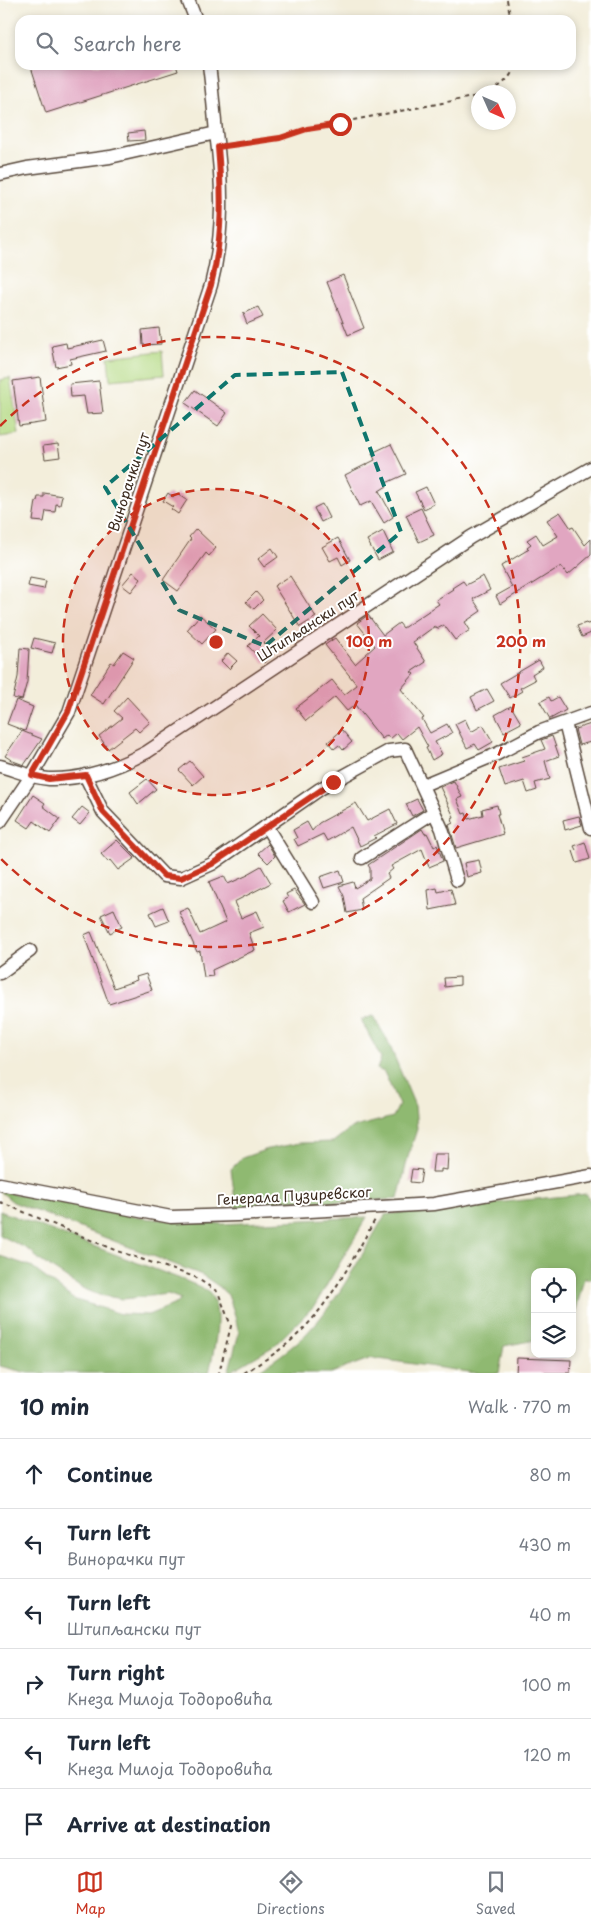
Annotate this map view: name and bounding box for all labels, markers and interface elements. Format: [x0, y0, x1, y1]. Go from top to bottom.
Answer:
search box [15, 15, 576, 70]
icon: search [33, 29, 61, 57]
text: Search here [73, 29, 182, 57]
north arrow [471, 85, 516, 130]
route start [329, 113, 352, 136]
street label: Винорачки пут [103, 429, 155, 534]
street label: Штипљански пут [253, 585, 363, 666]
text: 100 m [346, 629, 392, 652]
text: 200 m [496, 629, 546, 652]
centre of rings [207, 633, 225, 651]
route end [322, 771, 345, 794]
street label: Генерала Пузиревског [216, 1181, 372, 1210]
map controls [531, 1268, 576, 1358]
button: locate [531, 1268, 576, 1313]
button: layers [531, 1313, 576, 1358]
text: 10 min [20, 1390, 90, 1422]
text: Walk · 770 m [468, 1394, 571, 1418]
icon: ahead [20, 1460, 48, 1488]
text: Continue [67, 1460, 153, 1488]
text: 80 m [529, 1462, 571, 1486]
text: Turn left [67, 1518, 151, 1546]
icon: left [20, 1530, 48, 1558]
text: 430 m [519, 1532, 571, 1556]
text: Винорачки пут [67, 1546, 185, 1570]
text: Turn left [67, 1588, 151, 1616]
icon: left [20, 1600, 48, 1628]
text: 40 m [529, 1602, 571, 1626]
text: Штипљански пут [67, 1616, 201, 1640]
text: Turn right [67, 1658, 165, 1686]
icon: right [20, 1670, 48, 1698]
text: 100 m [522, 1672, 571, 1696]
text: Кнеза Милоја Тодоровића [67, 1686, 272, 1710]
text: Turn left [67, 1728, 151, 1756]
icon: left [20, 1740, 48, 1768]
text: 120 m [524, 1742, 571, 1766]
text: Кнеза Милоја Тодоровића [67, 1756, 272, 1780]
icon: arrive [20, 1810, 48, 1838]
text: Arrive at destination [67, 1810, 271, 1838]
tab: Map [76, 1868, 105, 1919]
tab: Directions [257, 1868, 325, 1919]
tab: Saved [476, 1868, 515, 1919]

